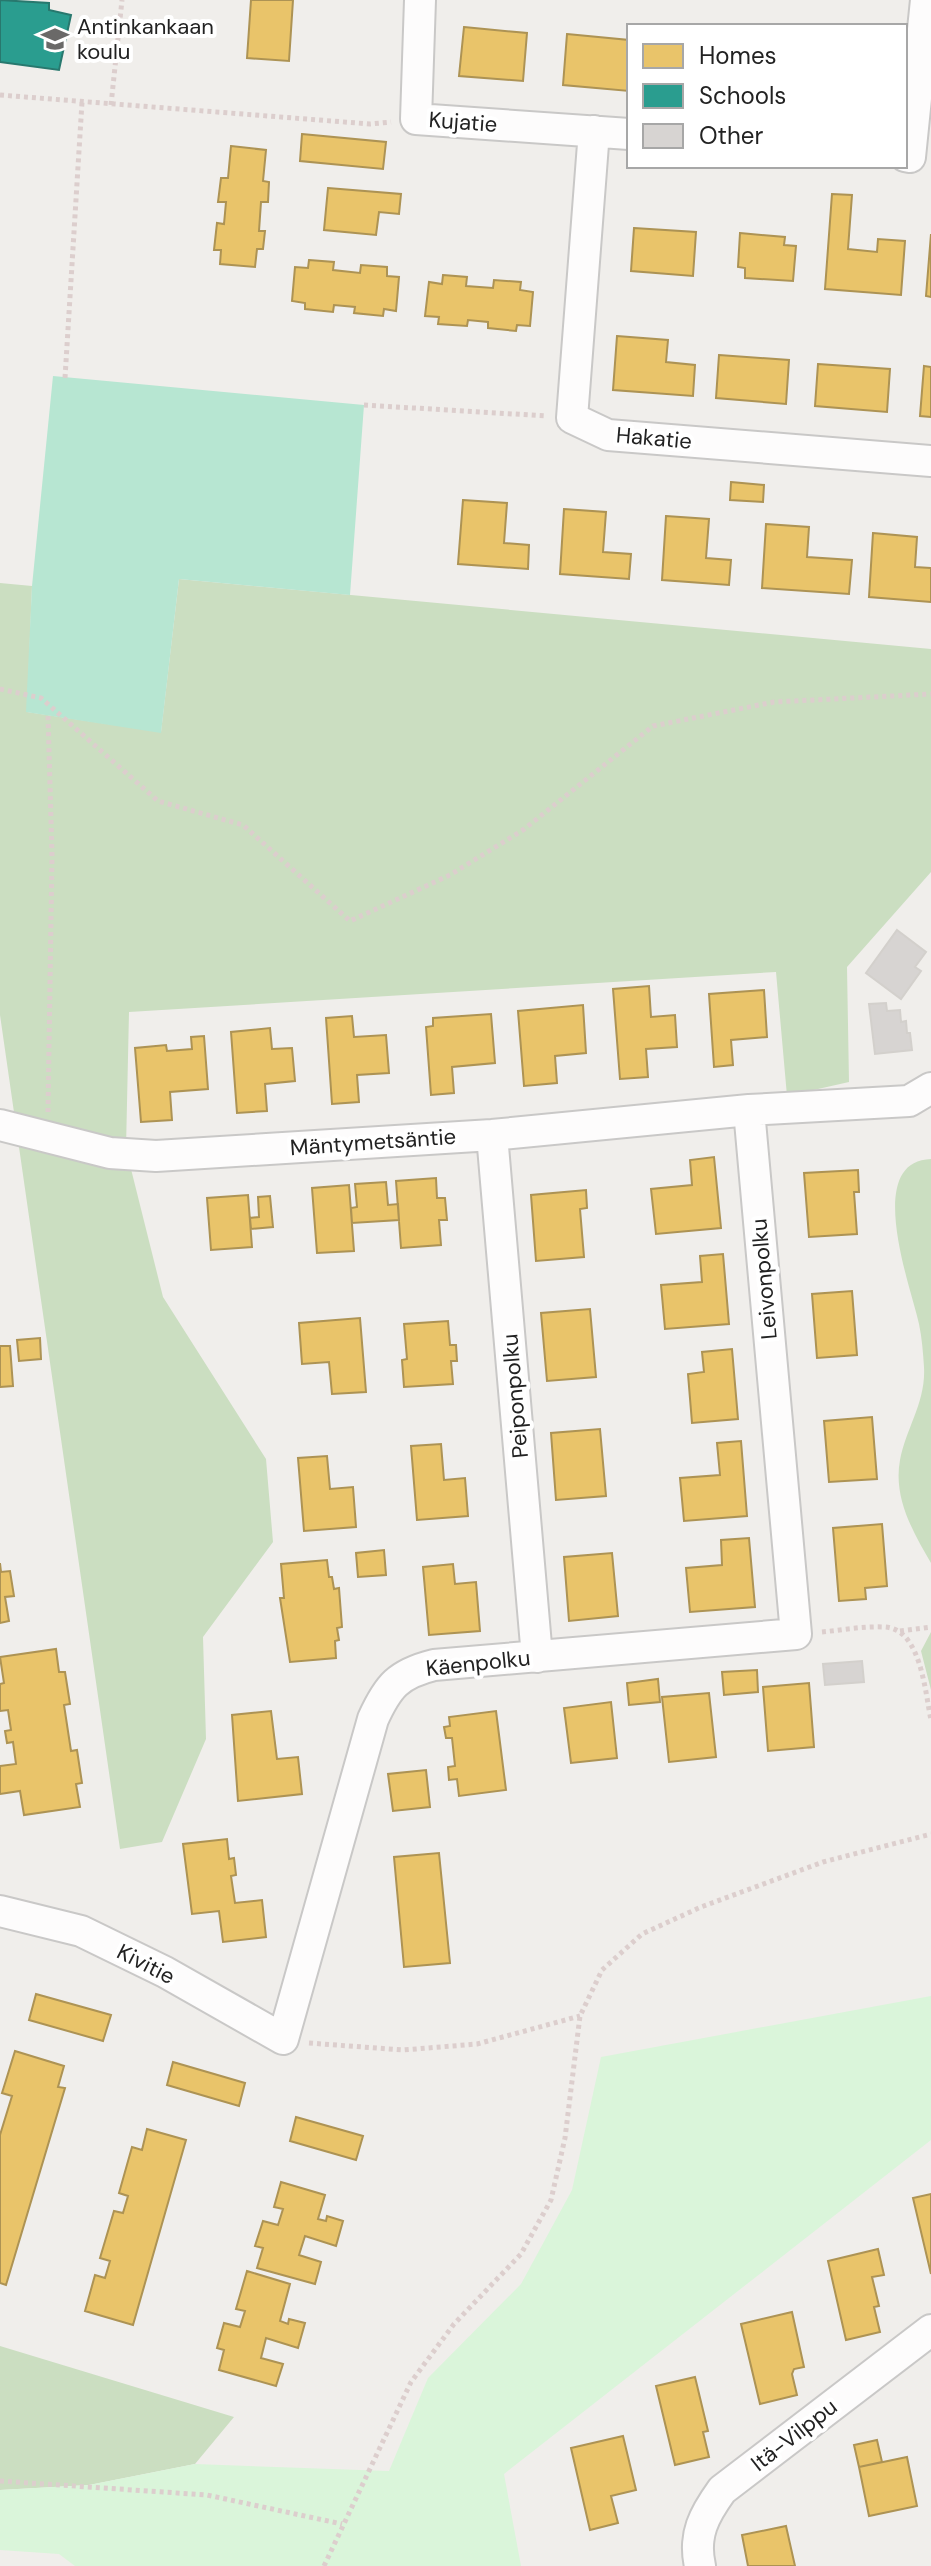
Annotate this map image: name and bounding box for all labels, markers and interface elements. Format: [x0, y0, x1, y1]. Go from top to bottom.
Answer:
place label: Antinkankaan koulu [77, 12, 214, 66]
school or university icon: Antinkankaan koulu [40, 24, 70, 54]
legend [627, 24, 907, 168]
text: Homes [699, 40, 777, 71]
text: Schools [699, 80, 786, 111]
street label: Kujatie [428, 105, 498, 139]
text: Other [699, 120, 763, 151]
street label: Hakatie [615, 420, 693, 456]
street label: Mäntymetsäntie [289, 1122, 457, 1162]
street label: Leivonpolku [744, 1217, 784, 1341]
street label: Peiponpolku [495, 1333, 535, 1459]
street label: Käenpolku [424, 1643, 532, 1683]
street label: Kivitie [112, 1937, 180, 1991]
street label: Itä-Vilppu [745, 2392, 843, 2478]

